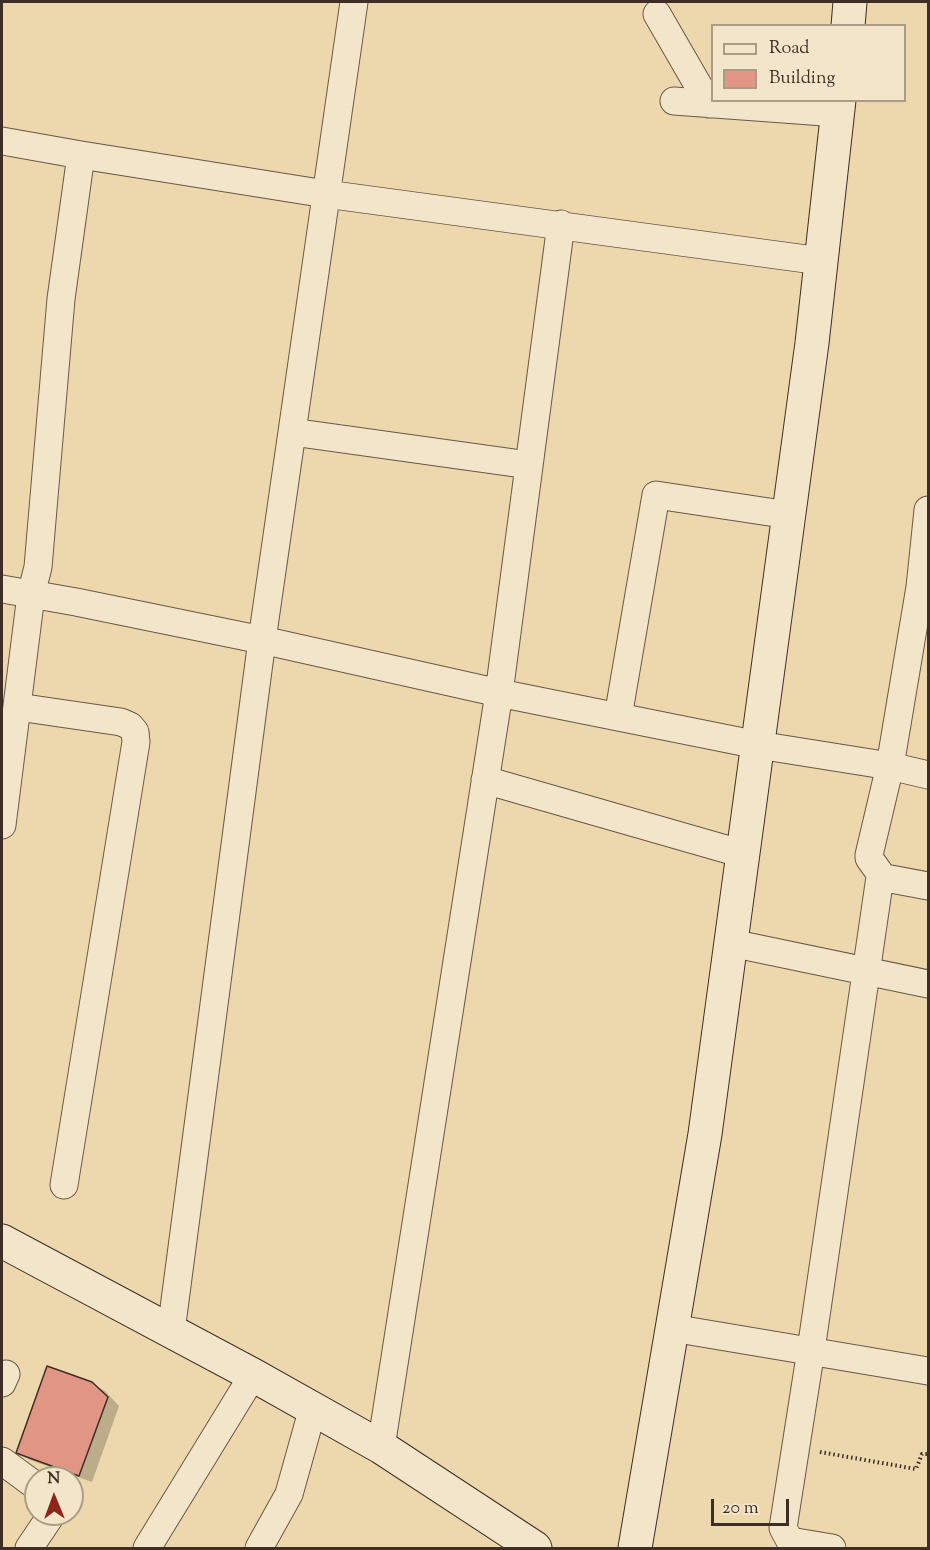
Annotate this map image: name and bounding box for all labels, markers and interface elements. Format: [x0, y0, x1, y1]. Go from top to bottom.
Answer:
legend [711, 24, 906, 102]
text: Road [769, 36, 809, 62]
text: Building [769, 66, 835, 92]
north arrow [24, 1466, 84, 1526]
text: N [47, 1468, 60, 1491]
scale bar [714, 1487, 792, 1525]
text: 20 m [722, 1496, 759, 1522]

